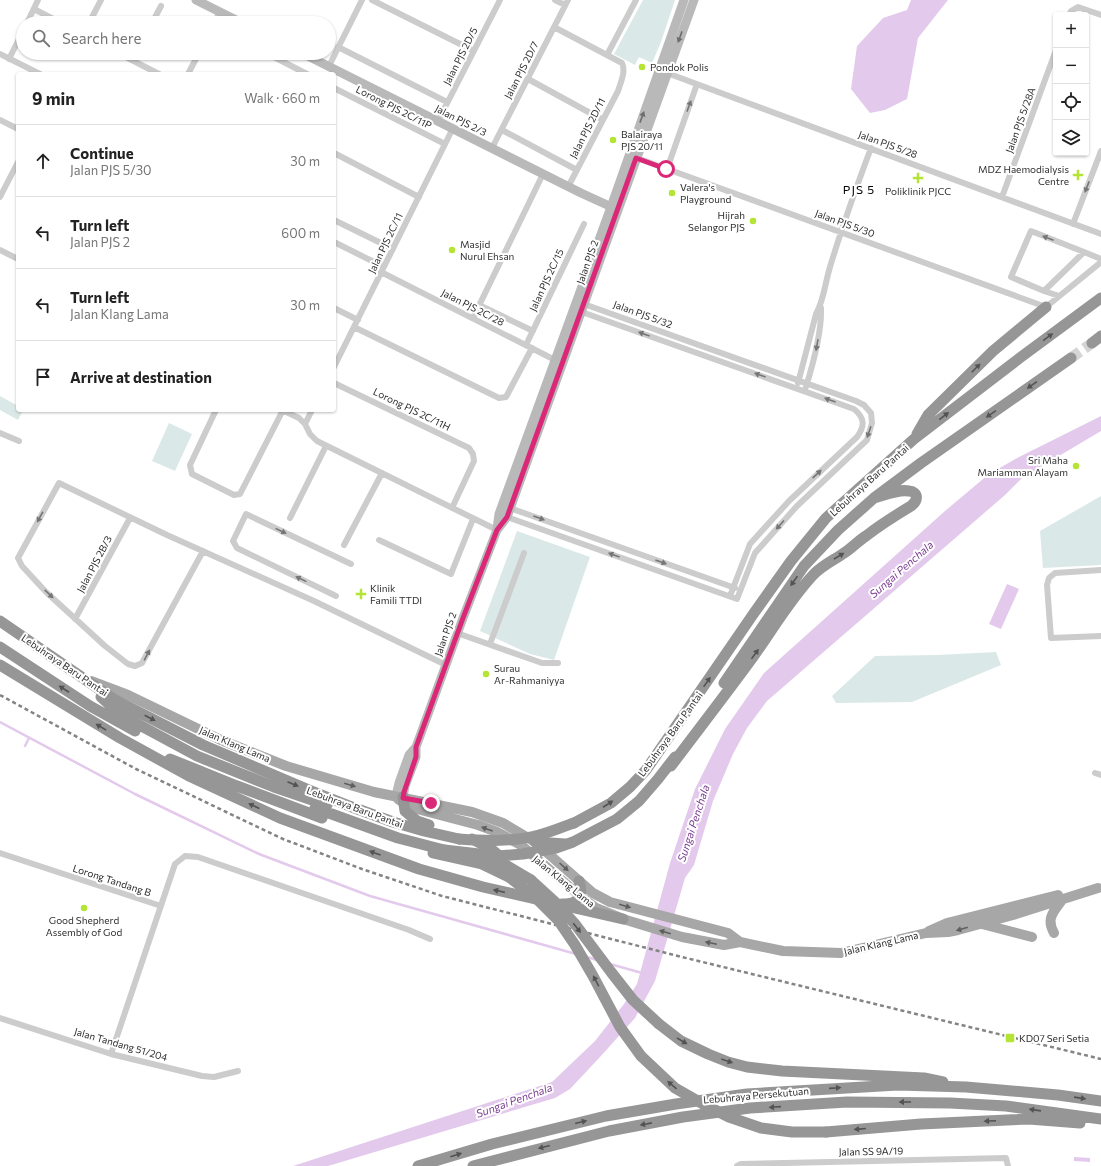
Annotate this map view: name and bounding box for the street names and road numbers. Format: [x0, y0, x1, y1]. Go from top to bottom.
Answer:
street label: Jalan PJS 2D/5 [440, 25, 480, 87]
street label: Jalan PJS 2D/7 [501, 39, 541, 101]
street label: Lorong PJS 2C/11P [354, 83, 434, 131]
street label: Jalan PJS 5/28A [1003, 86, 1037, 154]
street label: Jalan PJS 2D/11 [567, 96, 607, 160]
street label: Jalan PJS 2/3 [433, 102, 489, 138]
street label: Jalan PJS 5/28 [857, 128, 919, 160]
street label: Jalan PJS 5/30 [813, 207, 877, 239]
street label: Jalan PJS 2C/11 [365, 211, 405, 275]
street label: Jalan PJS 2 [573, 238, 601, 286]
street label: Jalan PJS 2C/15 [526, 247, 566, 313]
street label: Jalan PJS 2C/28 [440, 286, 506, 328]
street label: Jalan PJS 5/32 [612, 298, 674, 330]
street label: Lorong PJS 2C/11H [371, 385, 453, 433]
street label: Lebuhraya Baru Pantai [827, 441, 911, 519]
street label: Jalan PJS 2B/3 [74, 533, 114, 594]
street label: Jalan PJS 2 [431, 610, 459, 658]
street label: Lebuhraya Baru Pantai [19, 632, 111, 698]
street label: Lebuhraya Baru Pantai [635, 689, 705, 779]
street label: Jalan Klang Lama [198, 724, 272, 764]
street label: Lebuhraya Baru Pantai [305, 784, 405, 830]
street label: Jalan Klang Lama [531, 852, 597, 910]
street label: Lorong Tandang B [71, 862, 153, 898]
street label: Jalan Klang Lama [843, 929, 919, 957]
street label: Jalan Tandang 51/204 [73, 1025, 169, 1063]
street label: Lebuhraya Persekutuan [703, 1084, 809, 1106]
street label: Jalan SS 9A/19 [839, 1144, 903, 1158]

